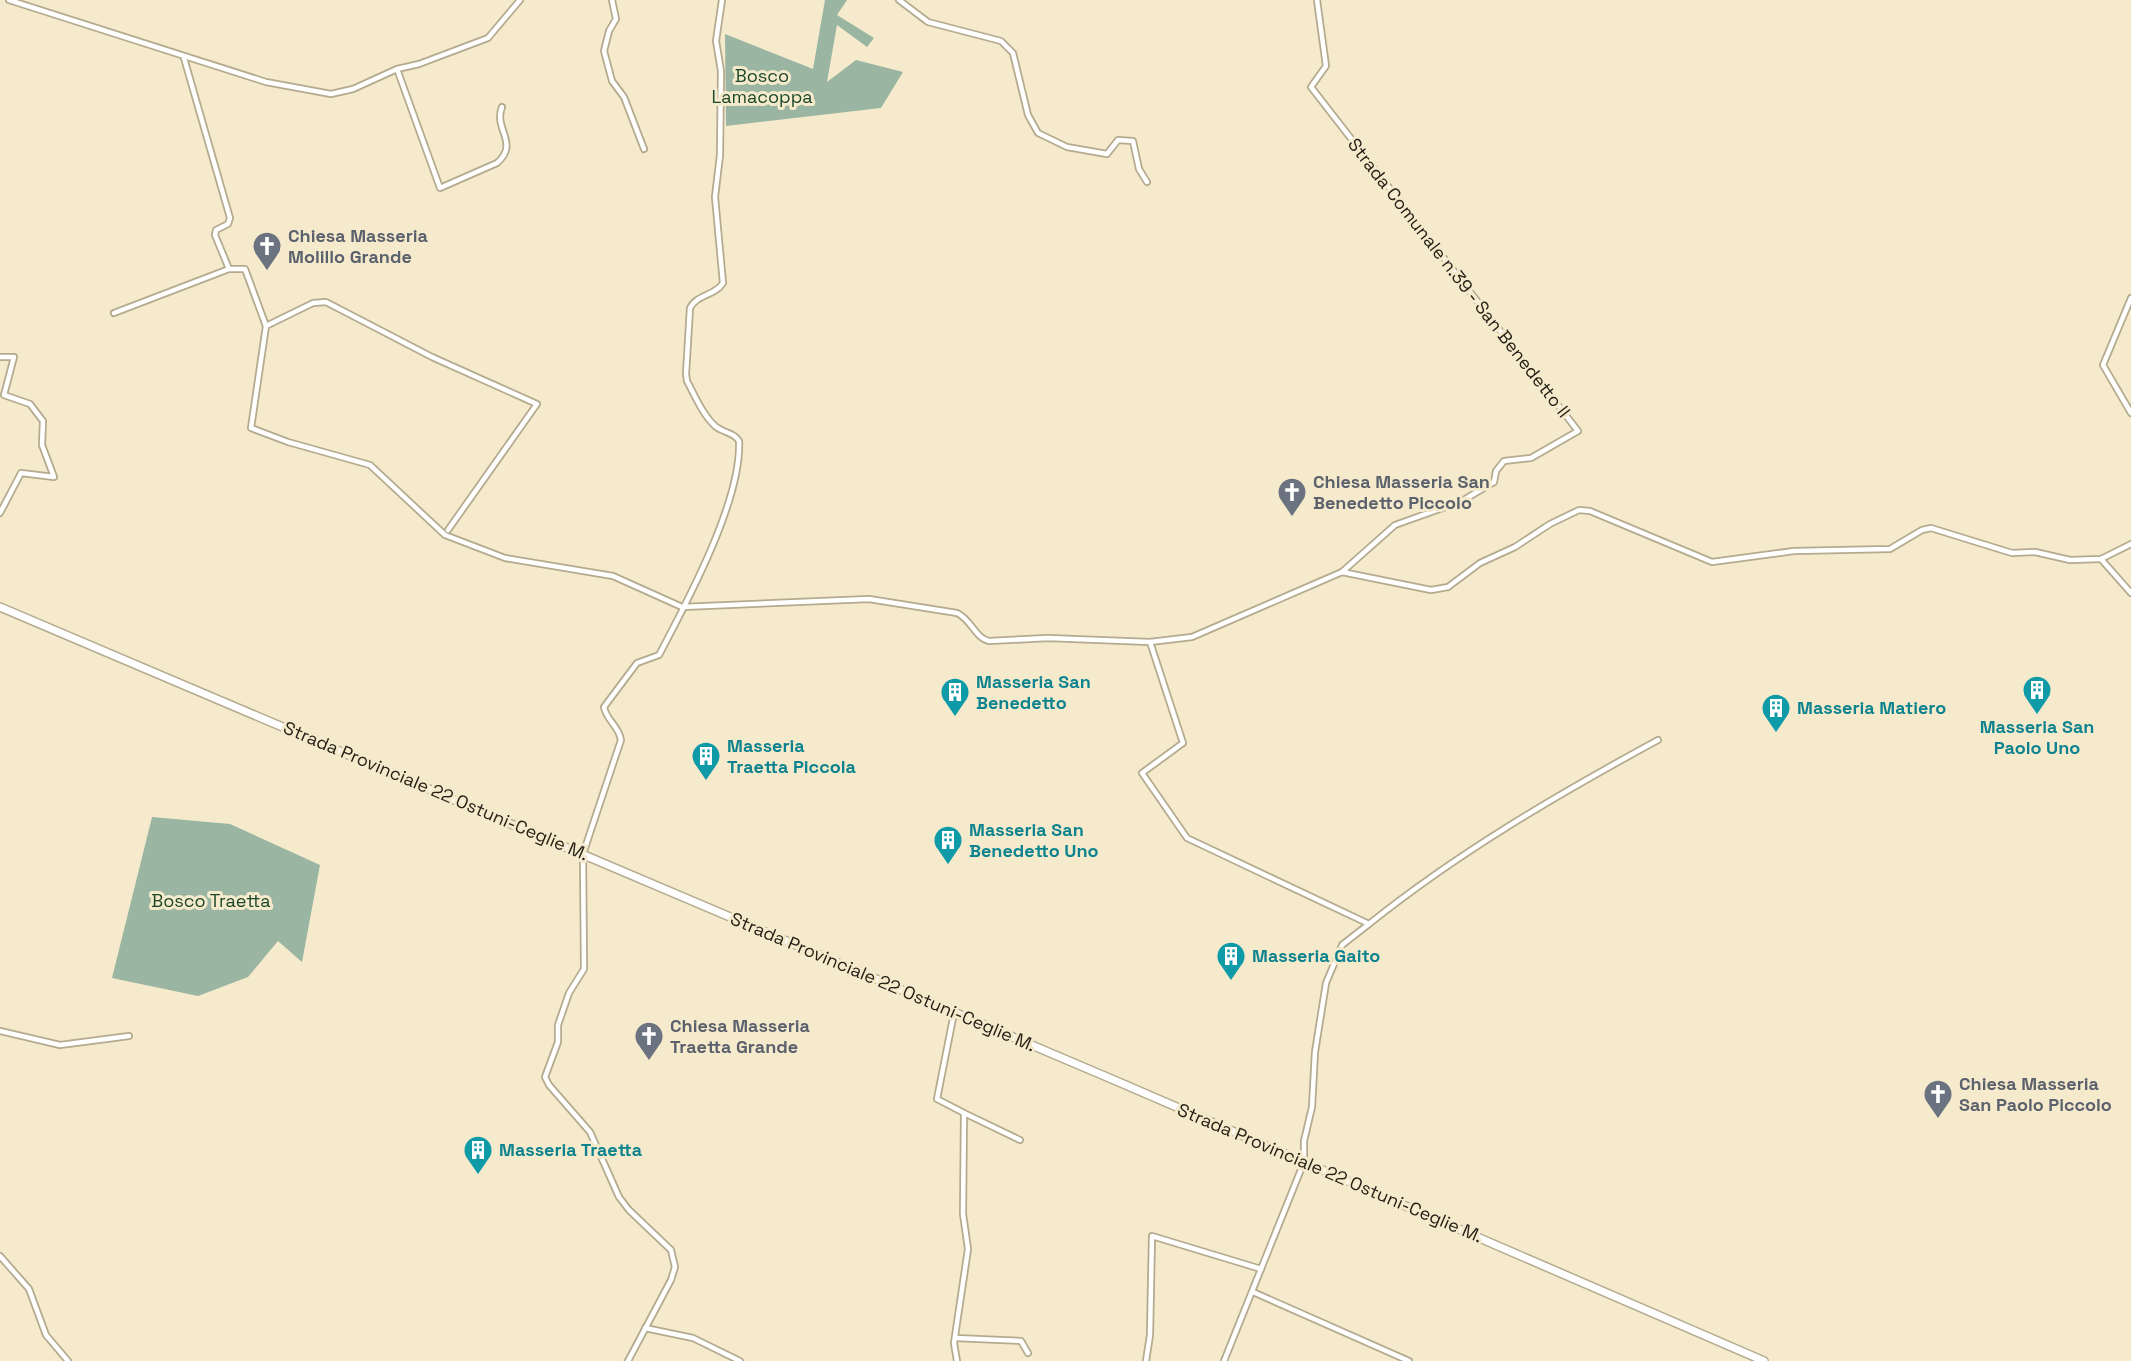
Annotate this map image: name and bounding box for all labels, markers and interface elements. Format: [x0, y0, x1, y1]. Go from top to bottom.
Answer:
park label: Bosco Lamacoppa [711, 64, 813, 108]
street label: Strada Comunale n.39 - San Benedetto II [1343, 133, 1576, 422]
place label: Chiesa Masseria Molillo Grande [288, 224, 429, 268]
church icon: Chiesa Masseria Molillo Grande [251, 230, 283, 272]
place label: Chiesa Masseria San Benedetto Piccolo [1313, 470, 1490, 514]
church icon: Chiesa Masseria San Benedetto Piccolo [1276, 476, 1308, 518]
place label: Masseria San Benedetto [976, 670, 1091, 714]
building icon: Masseria San Paolo Uno [2021, 674, 2053, 716]
building icon: Masseria San Benedetto [939, 676, 971, 718]
building icon: Masseria Matiero [1760, 692, 1792, 734]
place label: Masseria Matiero [1797, 696, 1946, 719]
place label: Masseria San Paolo Uno [1980, 715, 2094, 759]
street label: Strada Provinciale 22 Ostuni-Ceglie M. [280, 716, 592, 865]
place label: Masseria Traetta Piccola [727, 734, 856, 778]
building icon: Masseria Traetta Piccola [690, 740, 722, 782]
place label: Masseria San Benedetto Uno [969, 818, 1099, 862]
building icon: Masseria San Benedetto Uno [932, 824, 964, 866]
park label: Bosco Traetta [151, 889, 271, 912]
street label: Strada Provinciale 22 Ostuni-Ceglie M. [727, 907, 1039, 1056]
building icon: Masseria Gaito [1215, 940, 1247, 982]
place label: Masseria Gaito [1252, 944, 1380, 967]
place label: Chiesa Masseria Traetta Grande [670, 1014, 811, 1058]
church icon: Chiesa Masseria Traetta Grande [633, 1020, 665, 1062]
place label: Chiesa Masseria San Paolo Piccolo [1959, 1072, 2112, 1116]
church icon: Chiesa Masseria San Paolo Piccolo [1922, 1078, 1954, 1120]
street label: Strada Provinciale 22 Ostuni-Ceglie M. [1174, 1098, 1486, 1247]
building icon: Masseria Traetta [462, 1134, 494, 1176]
place label: Masseria Traetta [499, 1138, 643, 1161]

